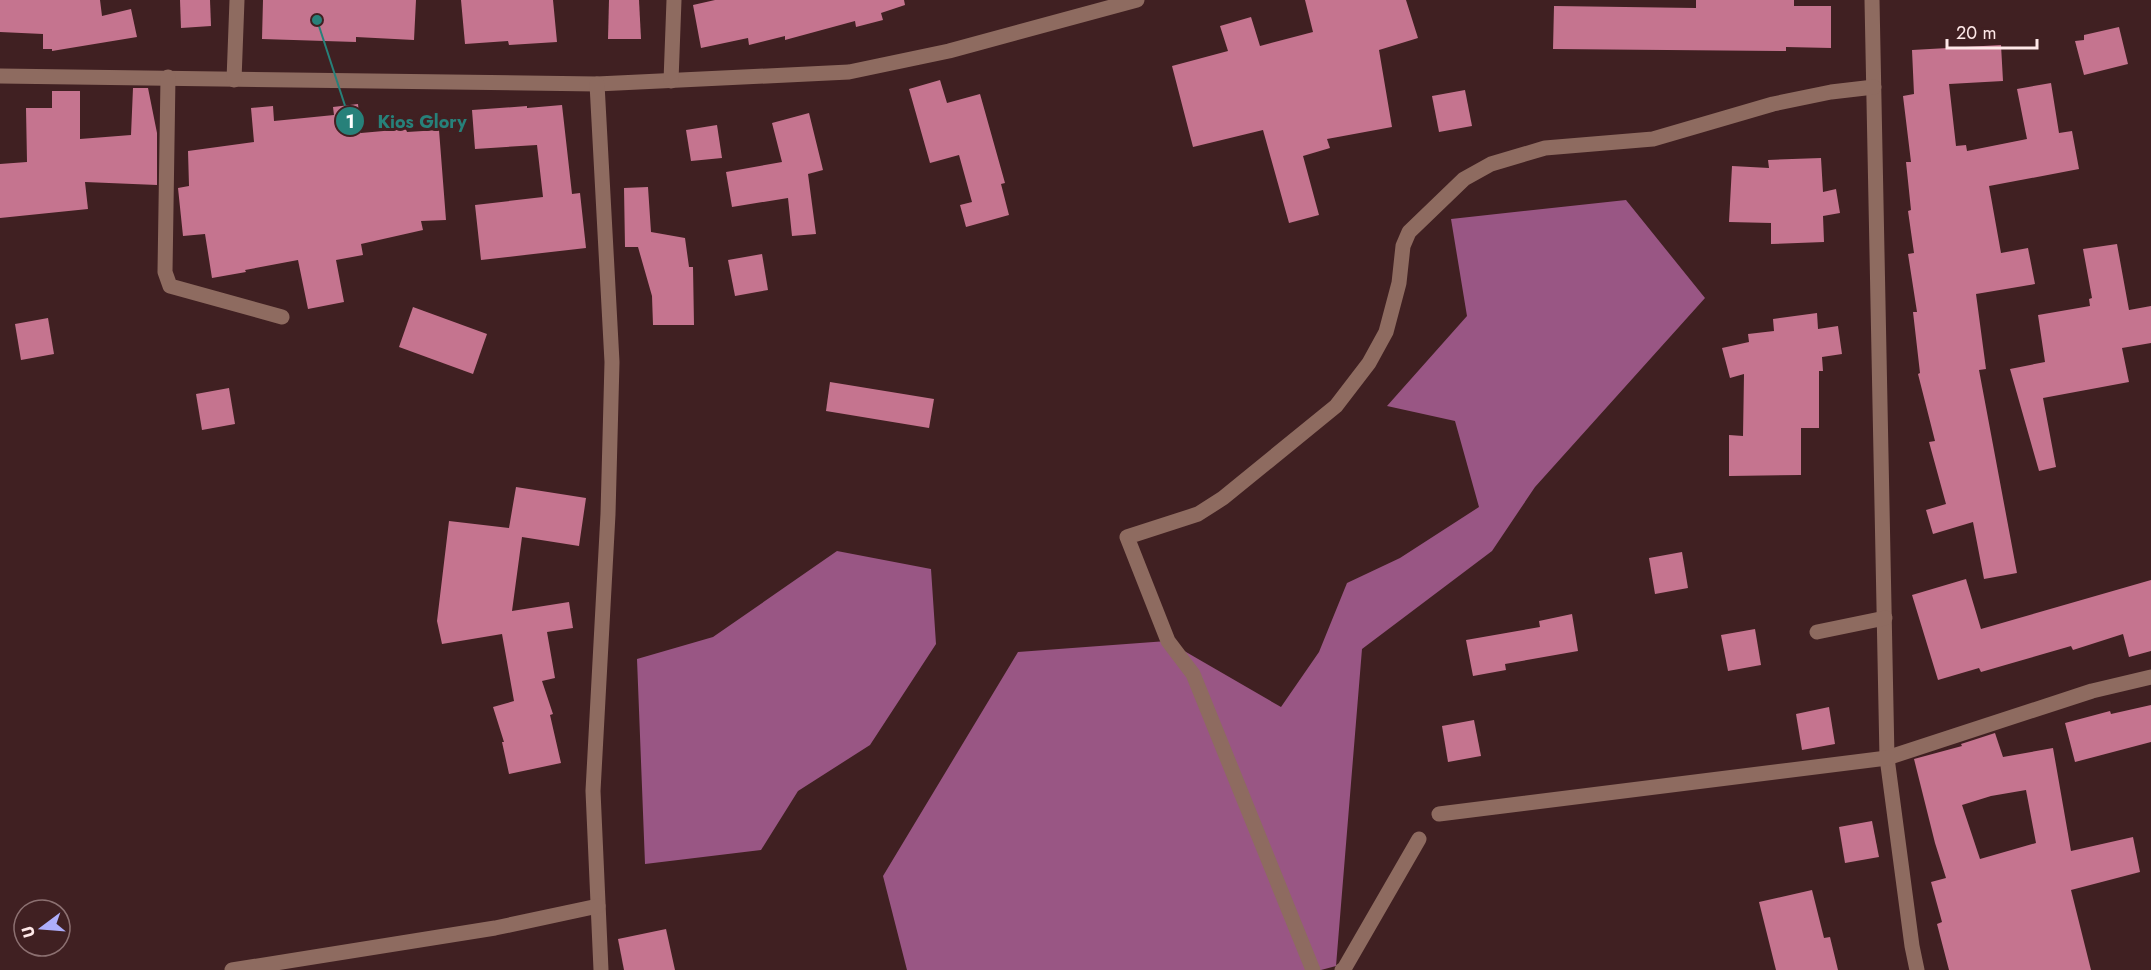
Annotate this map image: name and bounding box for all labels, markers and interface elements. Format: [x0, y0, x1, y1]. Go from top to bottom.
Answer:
scale bar [1947, 12, 2037, 50]
text: 20 m [1956, 20, 1996, 46]
callout: Kios Glory [335, 103, 479, 139]
text: 1 [345, 109, 355, 135]
text: Kios Glory [377, 109, 467, 135]
north arrow [12, 898, 72, 958]
text: U [15, 923, 41, 941]

